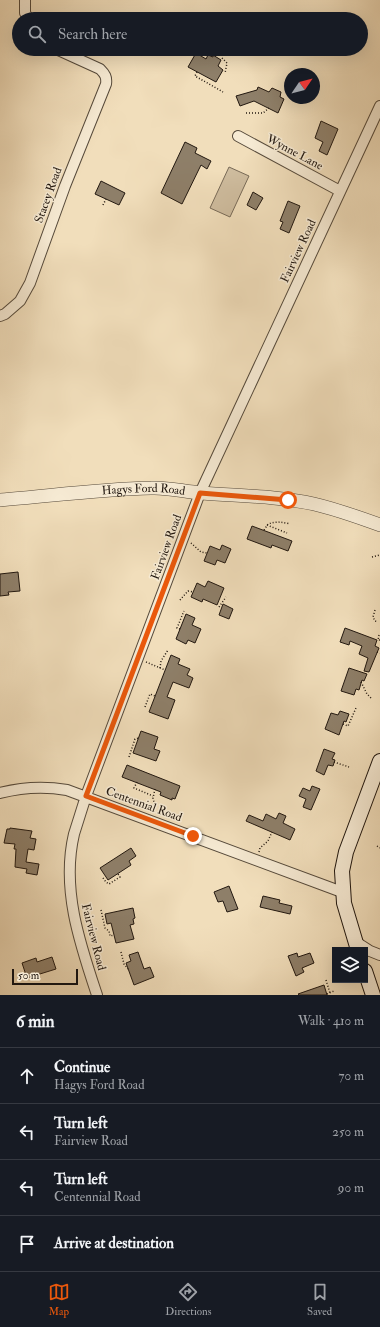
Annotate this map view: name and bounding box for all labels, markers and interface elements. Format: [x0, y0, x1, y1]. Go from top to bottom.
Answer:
search box [12, 12, 368, 56]
icon: search [26, 23, 48, 45]
text: Search here [58, 25, 127, 44]
north arrow [284, 68, 320, 104]
street label: Wynne Lane [263, 131, 326, 174]
street label: Stacey Road [31, 165, 66, 225]
street label: Fairview Road [277, 217, 320, 285]
street label: Hagys Ford Road [101, 481, 186, 499]
route start [279, 491, 297, 509]
street label: Fairview Road [148, 512, 185, 582]
street label: Centennial Road [104, 784, 184, 825]
route end [184, 827, 202, 845]
street label: Fairview Road [78, 902, 109, 972]
map controls [332, 947, 368, 983]
button: layers [332, 947, 368, 983]
scale bar [12, 967, 78, 986]
text: 50 m [18, 969, 39, 982]
text: 6 min [16, 1011, 55, 1032]
text: Walk · 410 m [298, 1013, 364, 1029]
text: Continue [54, 1058, 110, 1077]
icon: ahead [16, 1065, 38, 1087]
text: 70 m [339, 1068, 364, 1084]
text: Hagys Ford Road [54, 1077, 145, 1093]
text: Turn left [54, 1114, 108, 1133]
icon: left [16, 1121, 38, 1143]
text: 250 m [332, 1124, 364, 1140]
text: Fairview Road [54, 1133, 128, 1149]
text: Turn left [54, 1170, 108, 1189]
icon: left [16, 1177, 38, 1199]
text: 90 m [338, 1180, 364, 1196]
text: Centennial Road [54, 1189, 141, 1205]
icon: arrive [16, 1233, 38, 1255]
text: Arrive at destination [54, 1234, 174, 1253]
tab: Map [48, 1281, 70, 1318]
tab: Directions [165, 1281, 212, 1318]
tab: Saved [307, 1281, 332, 1318]

